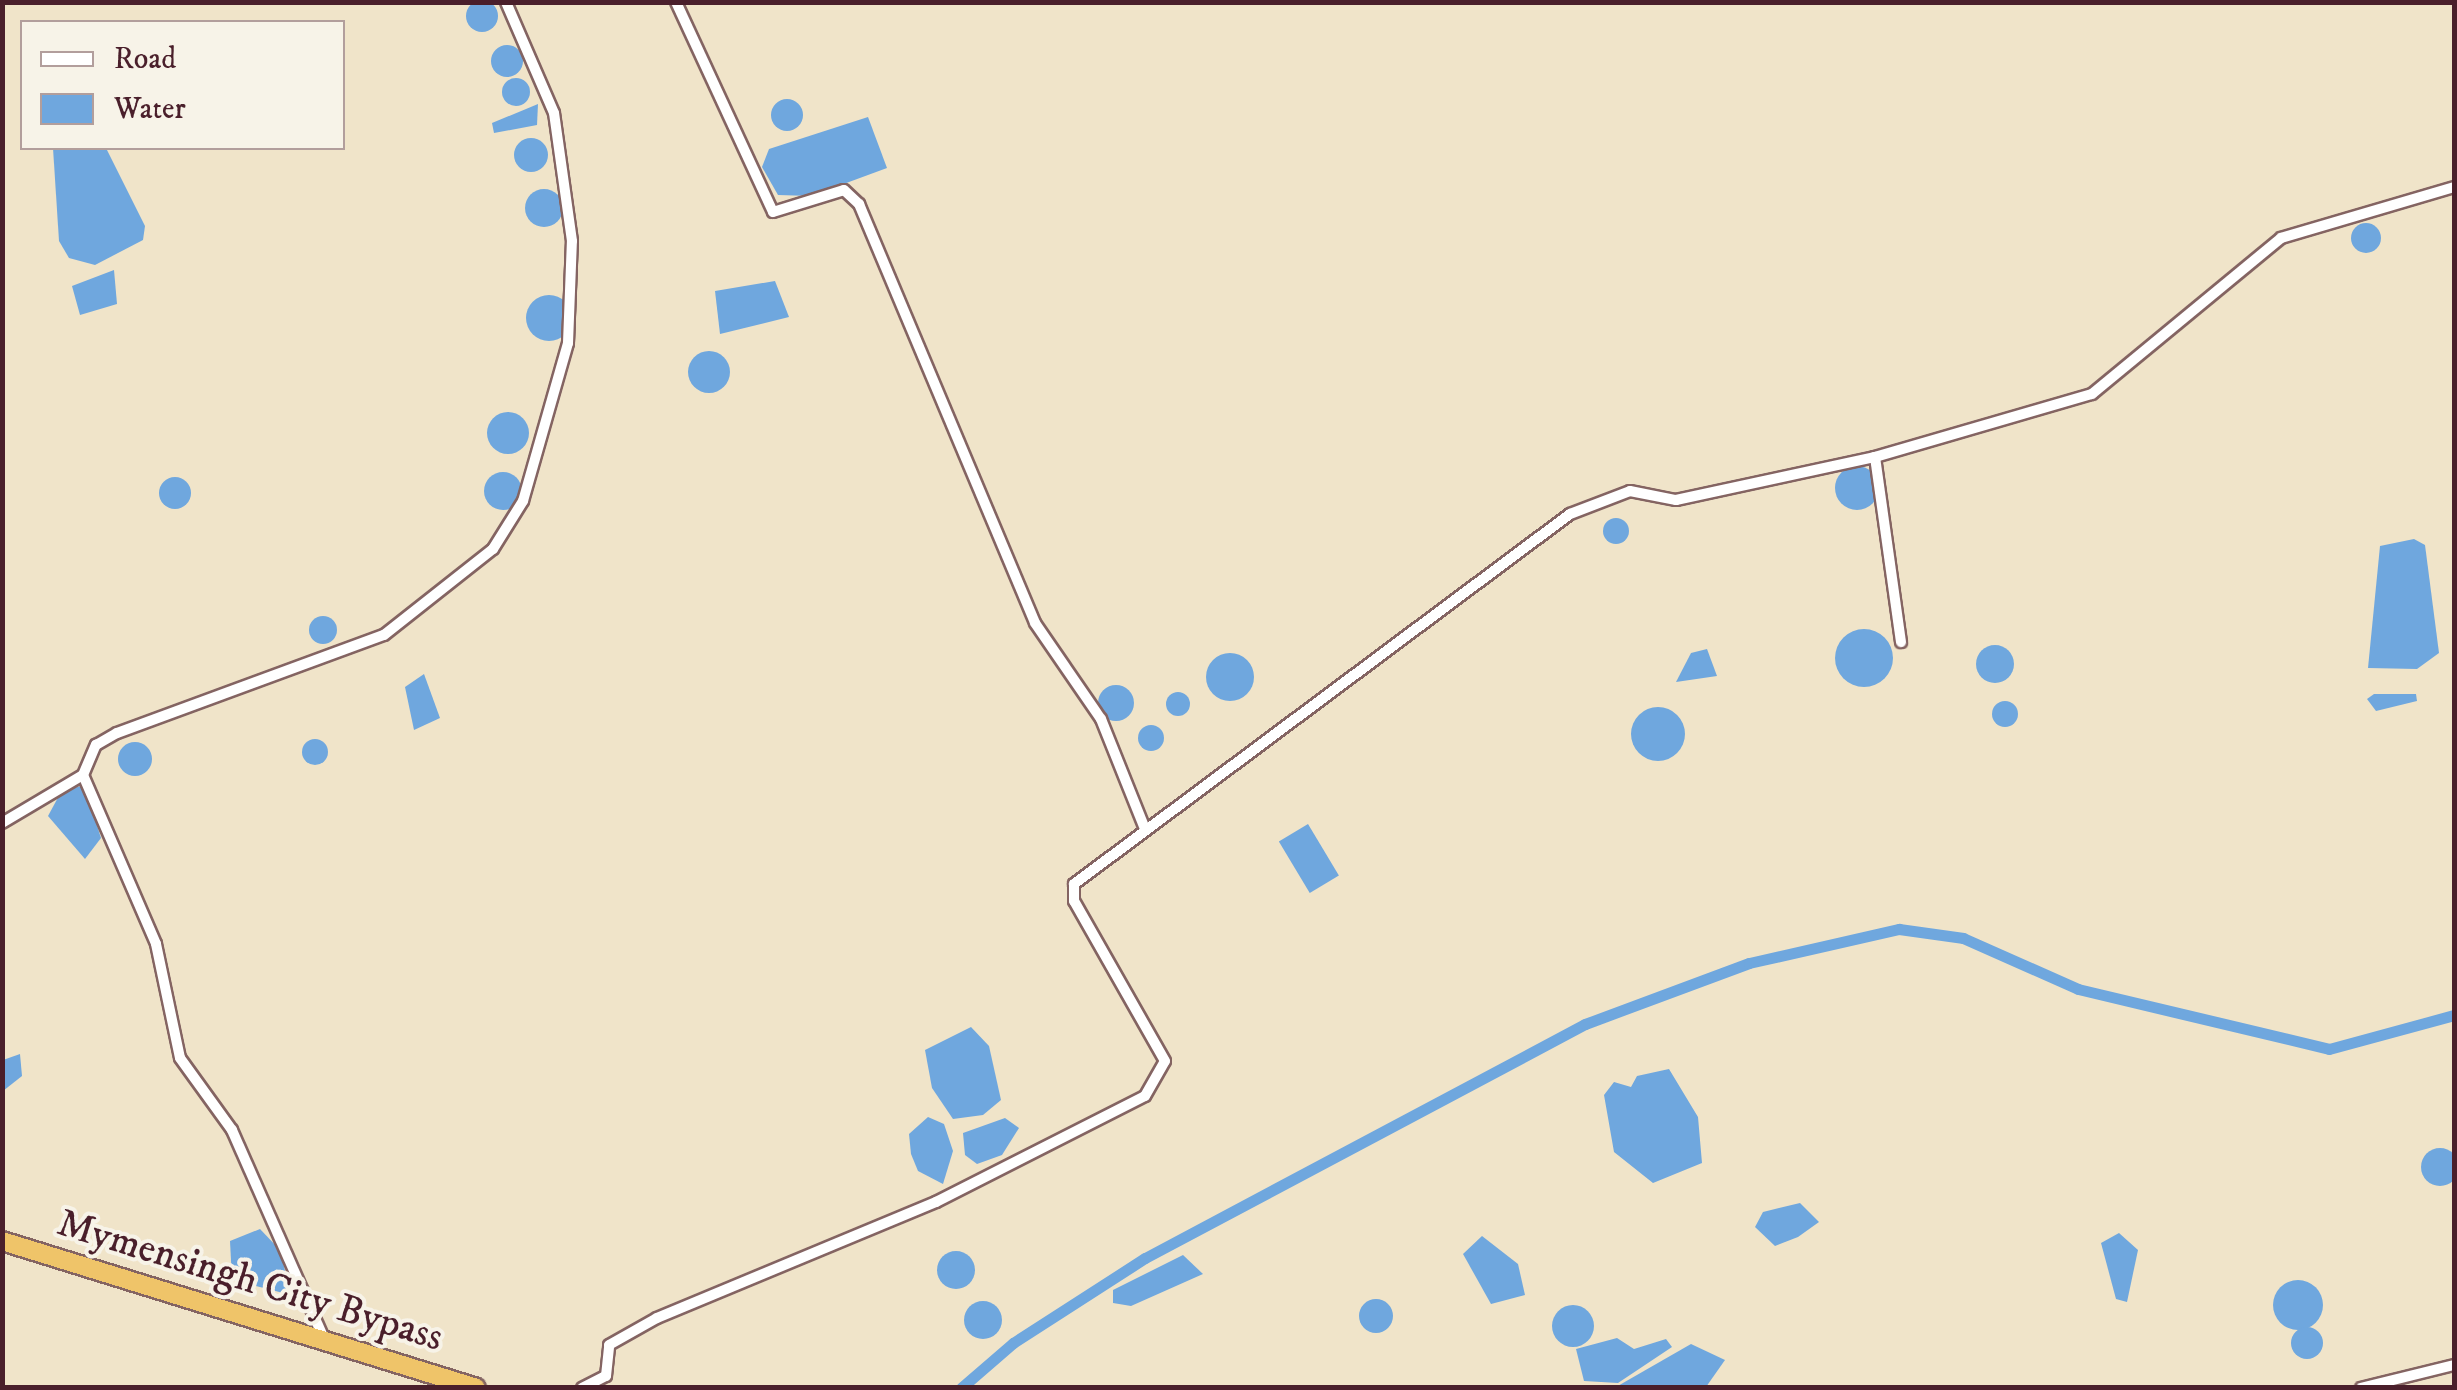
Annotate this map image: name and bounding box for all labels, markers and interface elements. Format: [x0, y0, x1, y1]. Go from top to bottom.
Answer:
legend [20, 20, 345, 150]
text: Road [114, 41, 176, 78]
text: Water [114, 91, 186, 128]
street label: Mymensingh City Bypass [51, 1199, 449, 1363]

